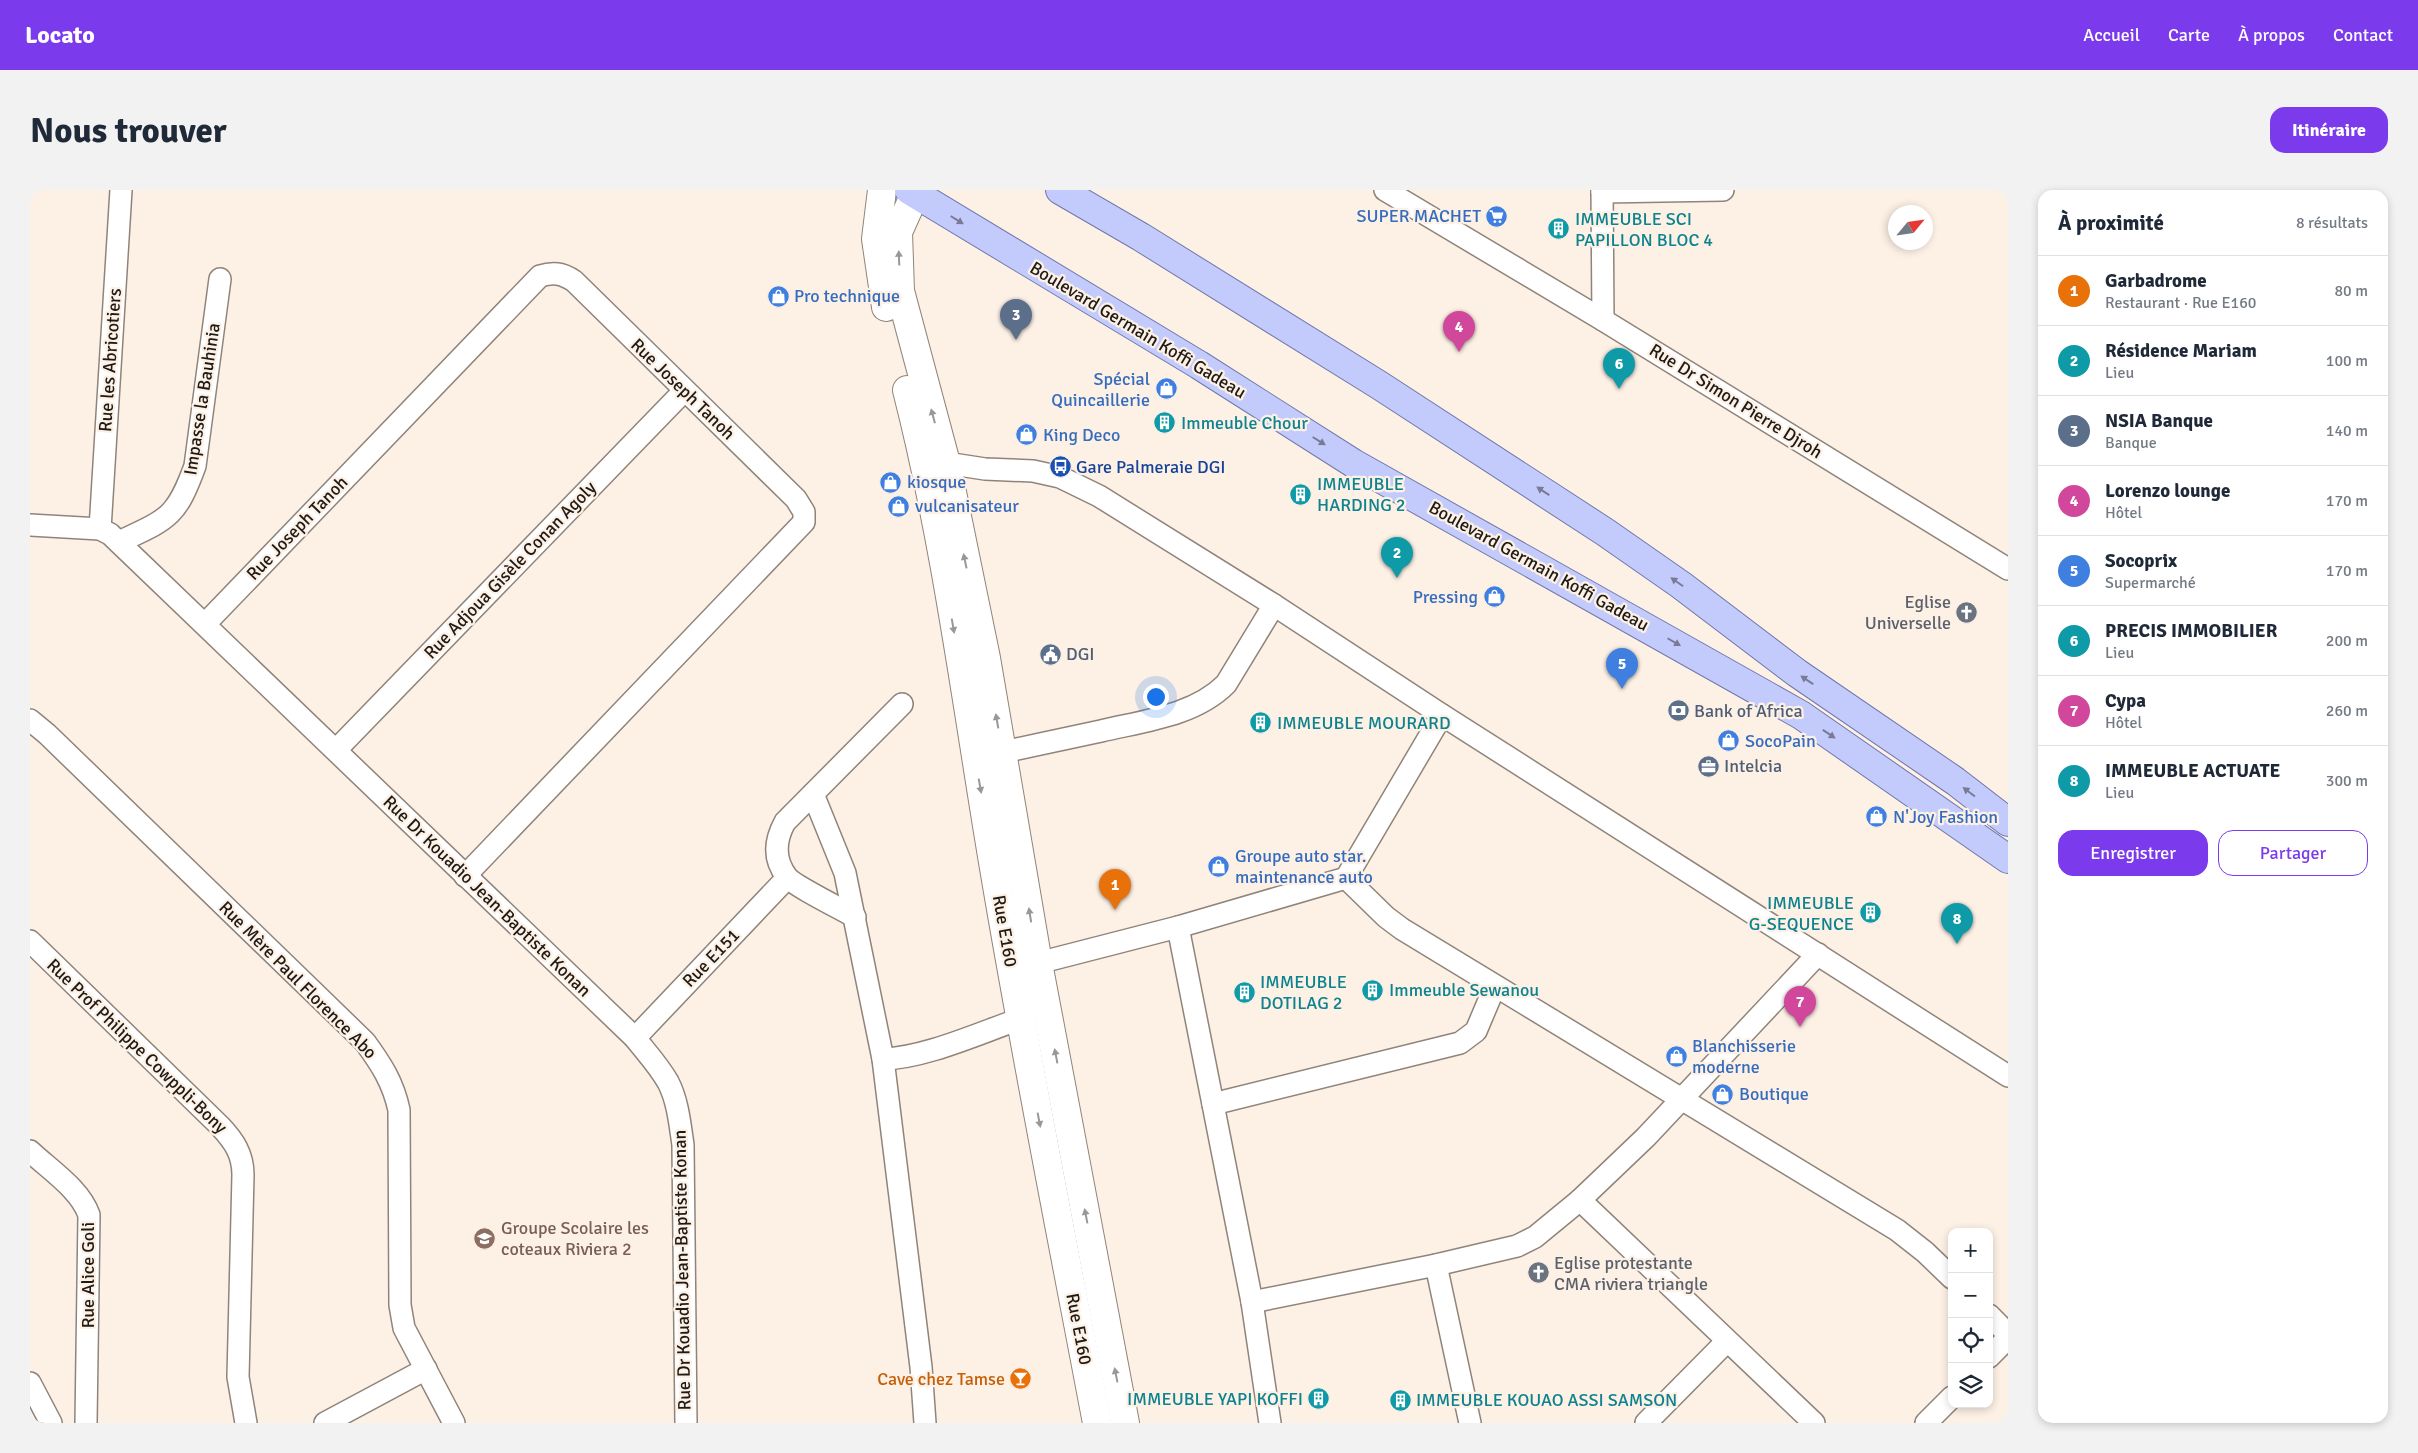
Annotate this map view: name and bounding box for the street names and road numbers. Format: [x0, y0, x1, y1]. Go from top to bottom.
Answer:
street label: Boulevard Germain Koffi Gadeau [1026, 257, 1250, 403]
street label: Rue les Abricotiers [94, 287, 126, 433]
street label: Impasse la Bauhinia [179, 321, 225, 477]
street label: Rue Joseph Tanoh [626, 334, 740, 444]
street label: Rue Dr Simon Pierre Djroh [1645, 339, 1827, 463]
street label: Rue Joseph Tanoh [242, 471, 352, 585]
street label: Rue Adjoua Gisèle Conan Agoly [419, 476, 601, 663]
street label: Boulevard Germain Koffi Gadeau [1425, 496, 1653, 636]
street label: Rue Dr Kouadio Jean-Baptiste Konan [378, 791, 596, 1001]
street label: Rue E160 [988, 893, 1022, 969]
street label: Rue Mère Paul Florence Abo [214, 896, 382, 1064]
street label: Rue E151 [678, 924, 744, 992]
street label: Rue Prof Philippe Cowppli-Bony [42, 954, 232, 1138]
street label: Rue Dr Kouadio Jean-Baptiste Konan [669, 1130, 695, 1410]
street label: Rue Alice Goli [77, 1222, 99, 1328]
street label: Rue E160 [1061, 1291, 1097, 1367]

